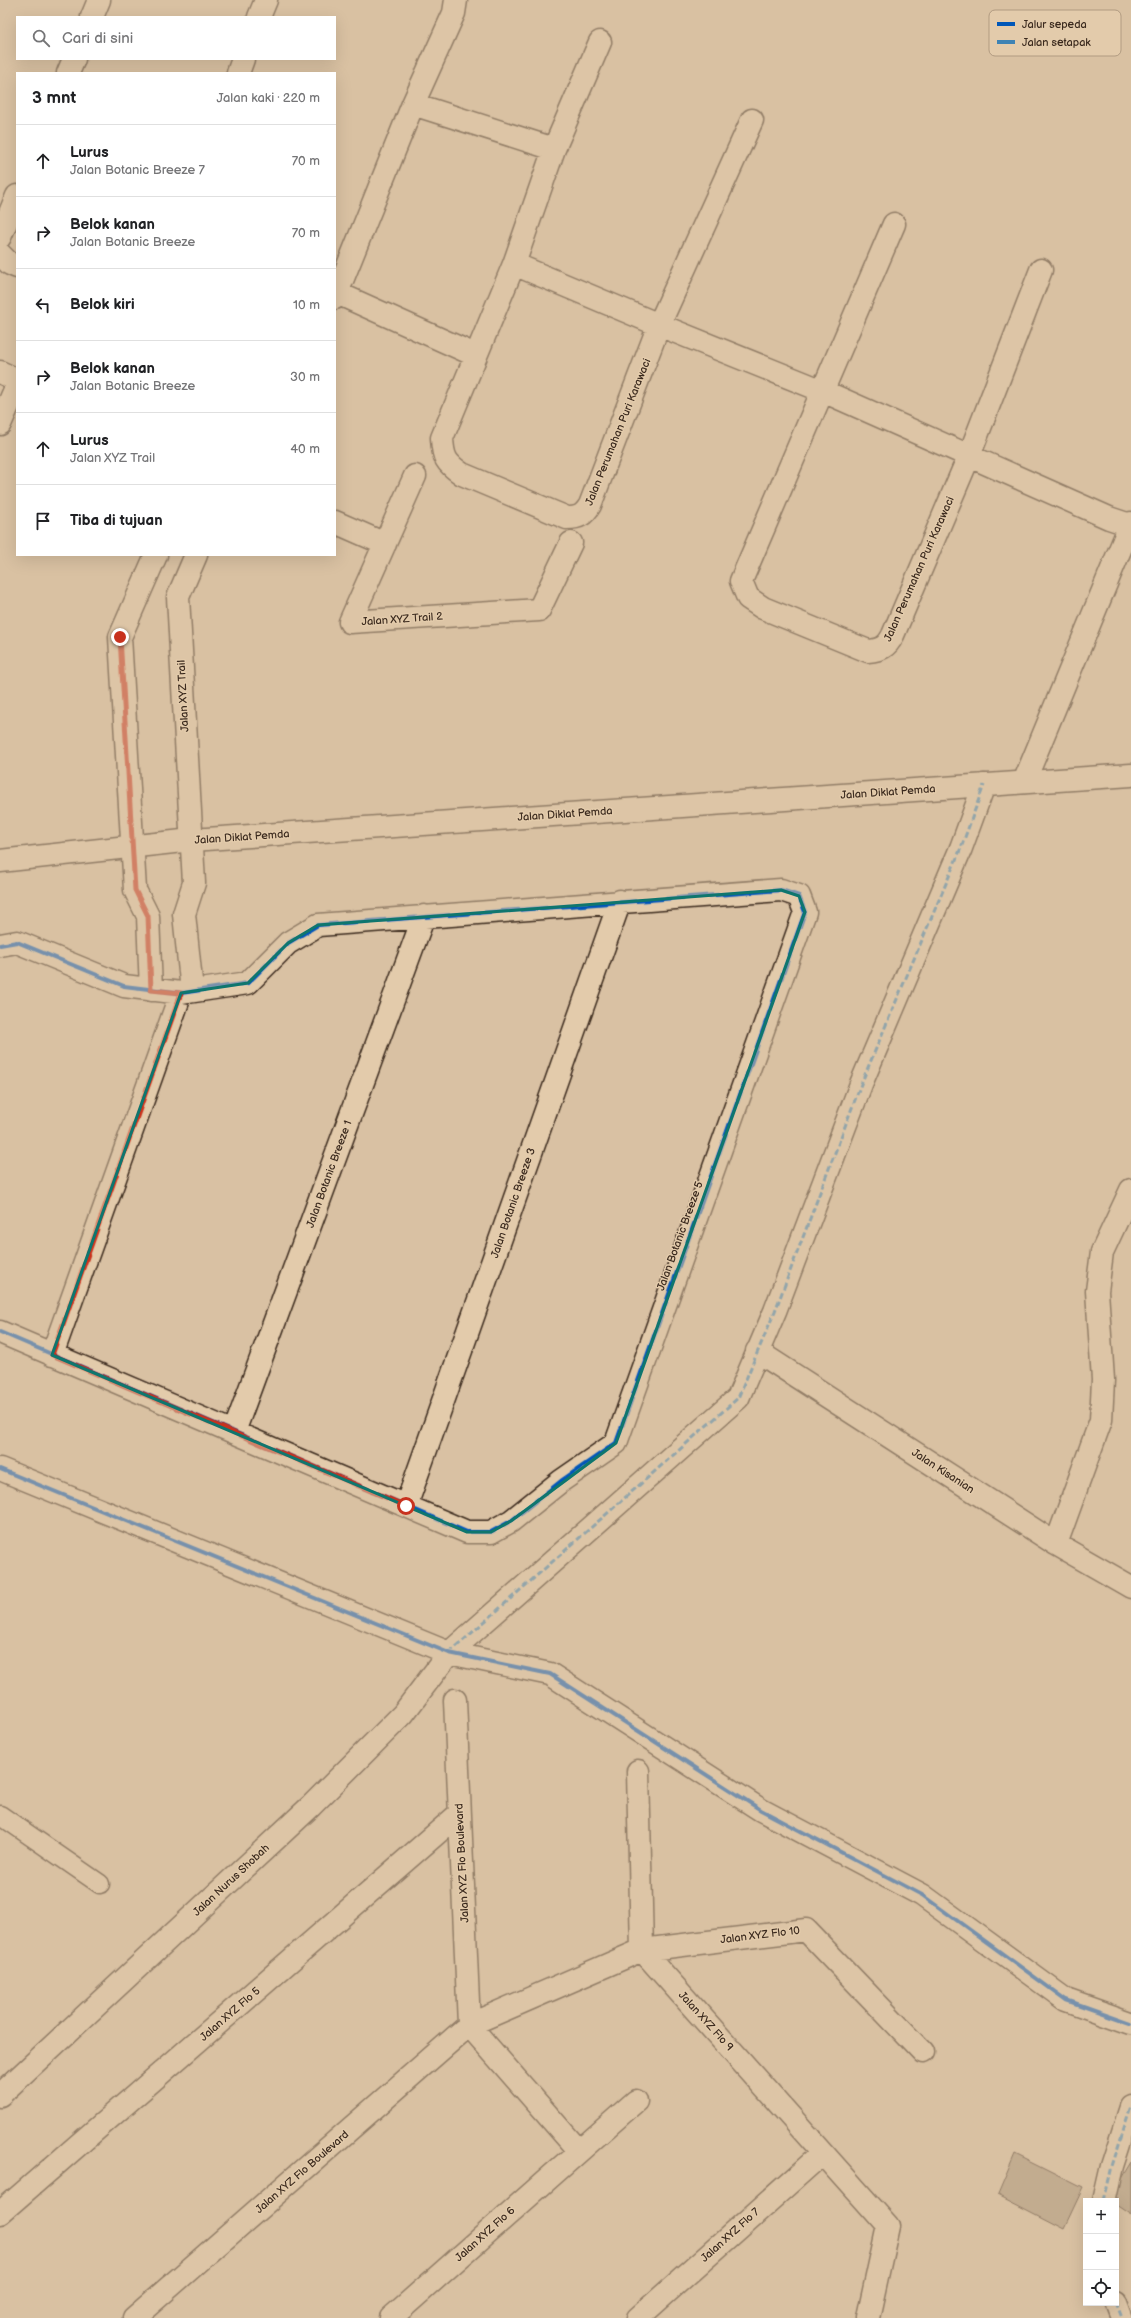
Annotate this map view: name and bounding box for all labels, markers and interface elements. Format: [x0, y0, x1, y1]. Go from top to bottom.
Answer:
legend [989, 10, 1121, 56]
search box [16, 16, 336, 60]
text: Jalur sepeda [1022, 18, 1087, 31]
icon: search [30, 27, 52, 49]
text: Cari di sini [62, 29, 133, 48]
text: Jalan setapak [1022, 36, 1091, 49]
text: 3 mnt [32, 88, 76, 108]
text: Jalan kaki · 220 m [216, 90, 320, 106]
text: Lurus [70, 143, 109, 162]
icon: ahead [32, 150, 54, 172]
text: 70 m [292, 153, 320, 169]
text: Jalan Botanic Breeze 7 [70, 162, 205, 178]
text: Belok kanan [70, 215, 155, 234]
icon: right [32, 222, 54, 244]
text: 70 m [292, 225, 320, 241]
text: Jalan Botanic Breeze [70, 234, 195, 250]
icon: left [32, 294, 54, 316]
text: Belok kiri [70, 295, 135, 314]
text: 10 m [293, 297, 320, 313]
street label: Jalan Perumahan Puri Karawaci [583, 357, 653, 507]
text: Belok kanan [70, 359, 155, 378]
icon: right [32, 366, 54, 388]
text: 30 m [290, 369, 320, 385]
text: Jalan Botanic Breeze [70, 378, 195, 394]
text: Lurus [70, 431, 109, 450]
icon: ahead [32, 438, 54, 460]
text: 40 m [290, 441, 320, 457]
text: Jalan XYZ Trail [70, 450, 155, 466]
street label: Jalan Perumahan Puri Karawaci [881, 495, 957, 643]
icon: arrive [32, 510, 54, 532]
text: Tiba di tujuan [70, 511, 163, 530]
street label: Jalan XYZ Trail 2 [361, 610, 444, 628]
route end [111, 628, 129, 646]
street label: Jalan XYZ Trail [175, 660, 191, 732]
street label: Jalan Diklat Pemda [840, 782, 936, 802]
street label: Jalan Diklat Pemda [517, 804, 613, 824]
street label: Jalan Diklat Pemda [194, 827, 290, 847]
street label: Jalan Botanic Breeze 1 [304, 1119, 354, 1229]
street label: Jalan Botanic Breeze 3 [488, 1146, 538, 1260]
street label: Jalan Botanic Breeze 5 [654, 1180, 706, 1292]
street label: Jalan Kisanian [909, 1446, 977, 1496]
route start [397, 1497, 415, 1515]
street label: Jalan XYZ Flo Boulevard [452, 1803, 472, 1923]
street label: Jalan Nurus Shobah [190, 1841, 272, 1919]
street label: Jalan XYZ Flo 10 [719, 1924, 801, 1946]
street label: Jalan XYZ Flo 5 [197, 1984, 263, 2044]
street label: Jalan XYZ Flo 9 [676, 1989, 736, 2053]
street label: Jalan XYZ Flo Boulevard [253, 2128, 351, 2216]
map controls [1083, 2198, 1119, 2306]
button: + [1083, 2198, 1119, 2234]
street label: Jalan XYZ Flo 6 [452, 2204, 518, 2264]
street label: Jalan XYZ Flo 7 [698, 2205, 762, 2265]
button: − [1083, 2234, 1119, 2270]
button: locate [1083, 2270, 1119, 2306]

